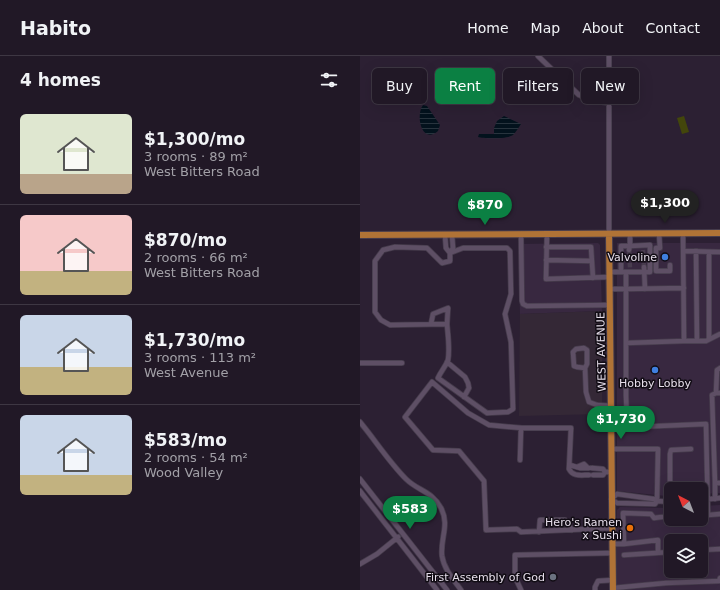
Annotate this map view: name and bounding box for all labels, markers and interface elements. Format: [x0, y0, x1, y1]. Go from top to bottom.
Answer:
text: Habito [20, 17, 91, 39]
text: Home [467, 20, 509, 36]
text: Map [531, 20, 560, 36]
text: About [582, 20, 624, 36]
text: Contact [646, 20, 700, 36]
chip: Buy [372, 68, 427, 104]
chip: Rent [435, 68, 495, 104]
chip: Filters [503, 68, 573, 104]
chip: New [581, 68, 639, 104]
icon: filters [318, 69, 340, 91]
text: 4 homes [20, 70, 101, 90]
text: $1,300/mo [144, 129, 245, 149]
icon: home [52, 130, 100, 178]
text: 3 rooms · 89 m² [144, 149, 248, 164]
text: West Bitters Road [144, 164, 260, 179]
pin: $1,300 [632, 190, 698, 224]
pin: $870 [461, 192, 509, 226]
text: $1,300 [640, 195, 690, 210]
text: $870 [467, 197, 503, 212]
text: $870/mo [144, 230, 227, 250]
icon: home [52, 231, 100, 279]
text: 2 rooms · 66 m² [144, 250, 248, 265]
place label: Valvoline [607, 251, 657, 264]
marker: Valvoline [660, 252, 670, 262]
text: West Bitters Road [144, 265, 260, 280]
street label: WEST AVENUE [594, 312, 609, 392]
text: $1,730/mo [144, 330, 245, 350]
icon: home [52, 331, 100, 379]
text: 3 rooms · 113 m² [144, 350, 256, 365]
text: West Avenue [144, 365, 228, 380]
marker: Hobby Lobby [650, 365, 660, 375]
place label: Hobby Lobby [619, 377, 692, 390]
pin: $1,730 [588, 406, 654, 440]
text: $1,730 [596, 411, 646, 426]
text: $583/mo [144, 430, 227, 450]
icon: home [52, 431, 100, 479]
text: 2 rooms · 54 m² [144, 450, 248, 465]
text: Wood Valley [144, 465, 223, 480]
north arrow [664, 482, 708, 526]
map controls [664, 482, 708, 578]
pin: $583 [386, 496, 434, 530]
text: $583 [392, 501, 428, 516]
place label: Hero's Ramen x Sushi [545, 516, 622, 542]
marker: Hero's Ramen x Sushi [625, 523, 635, 533]
button: layers [664, 534, 708, 578]
place label: First Assembly of God [426, 571, 545, 584]
marker: First Assembly of God [548, 572, 558, 582]

